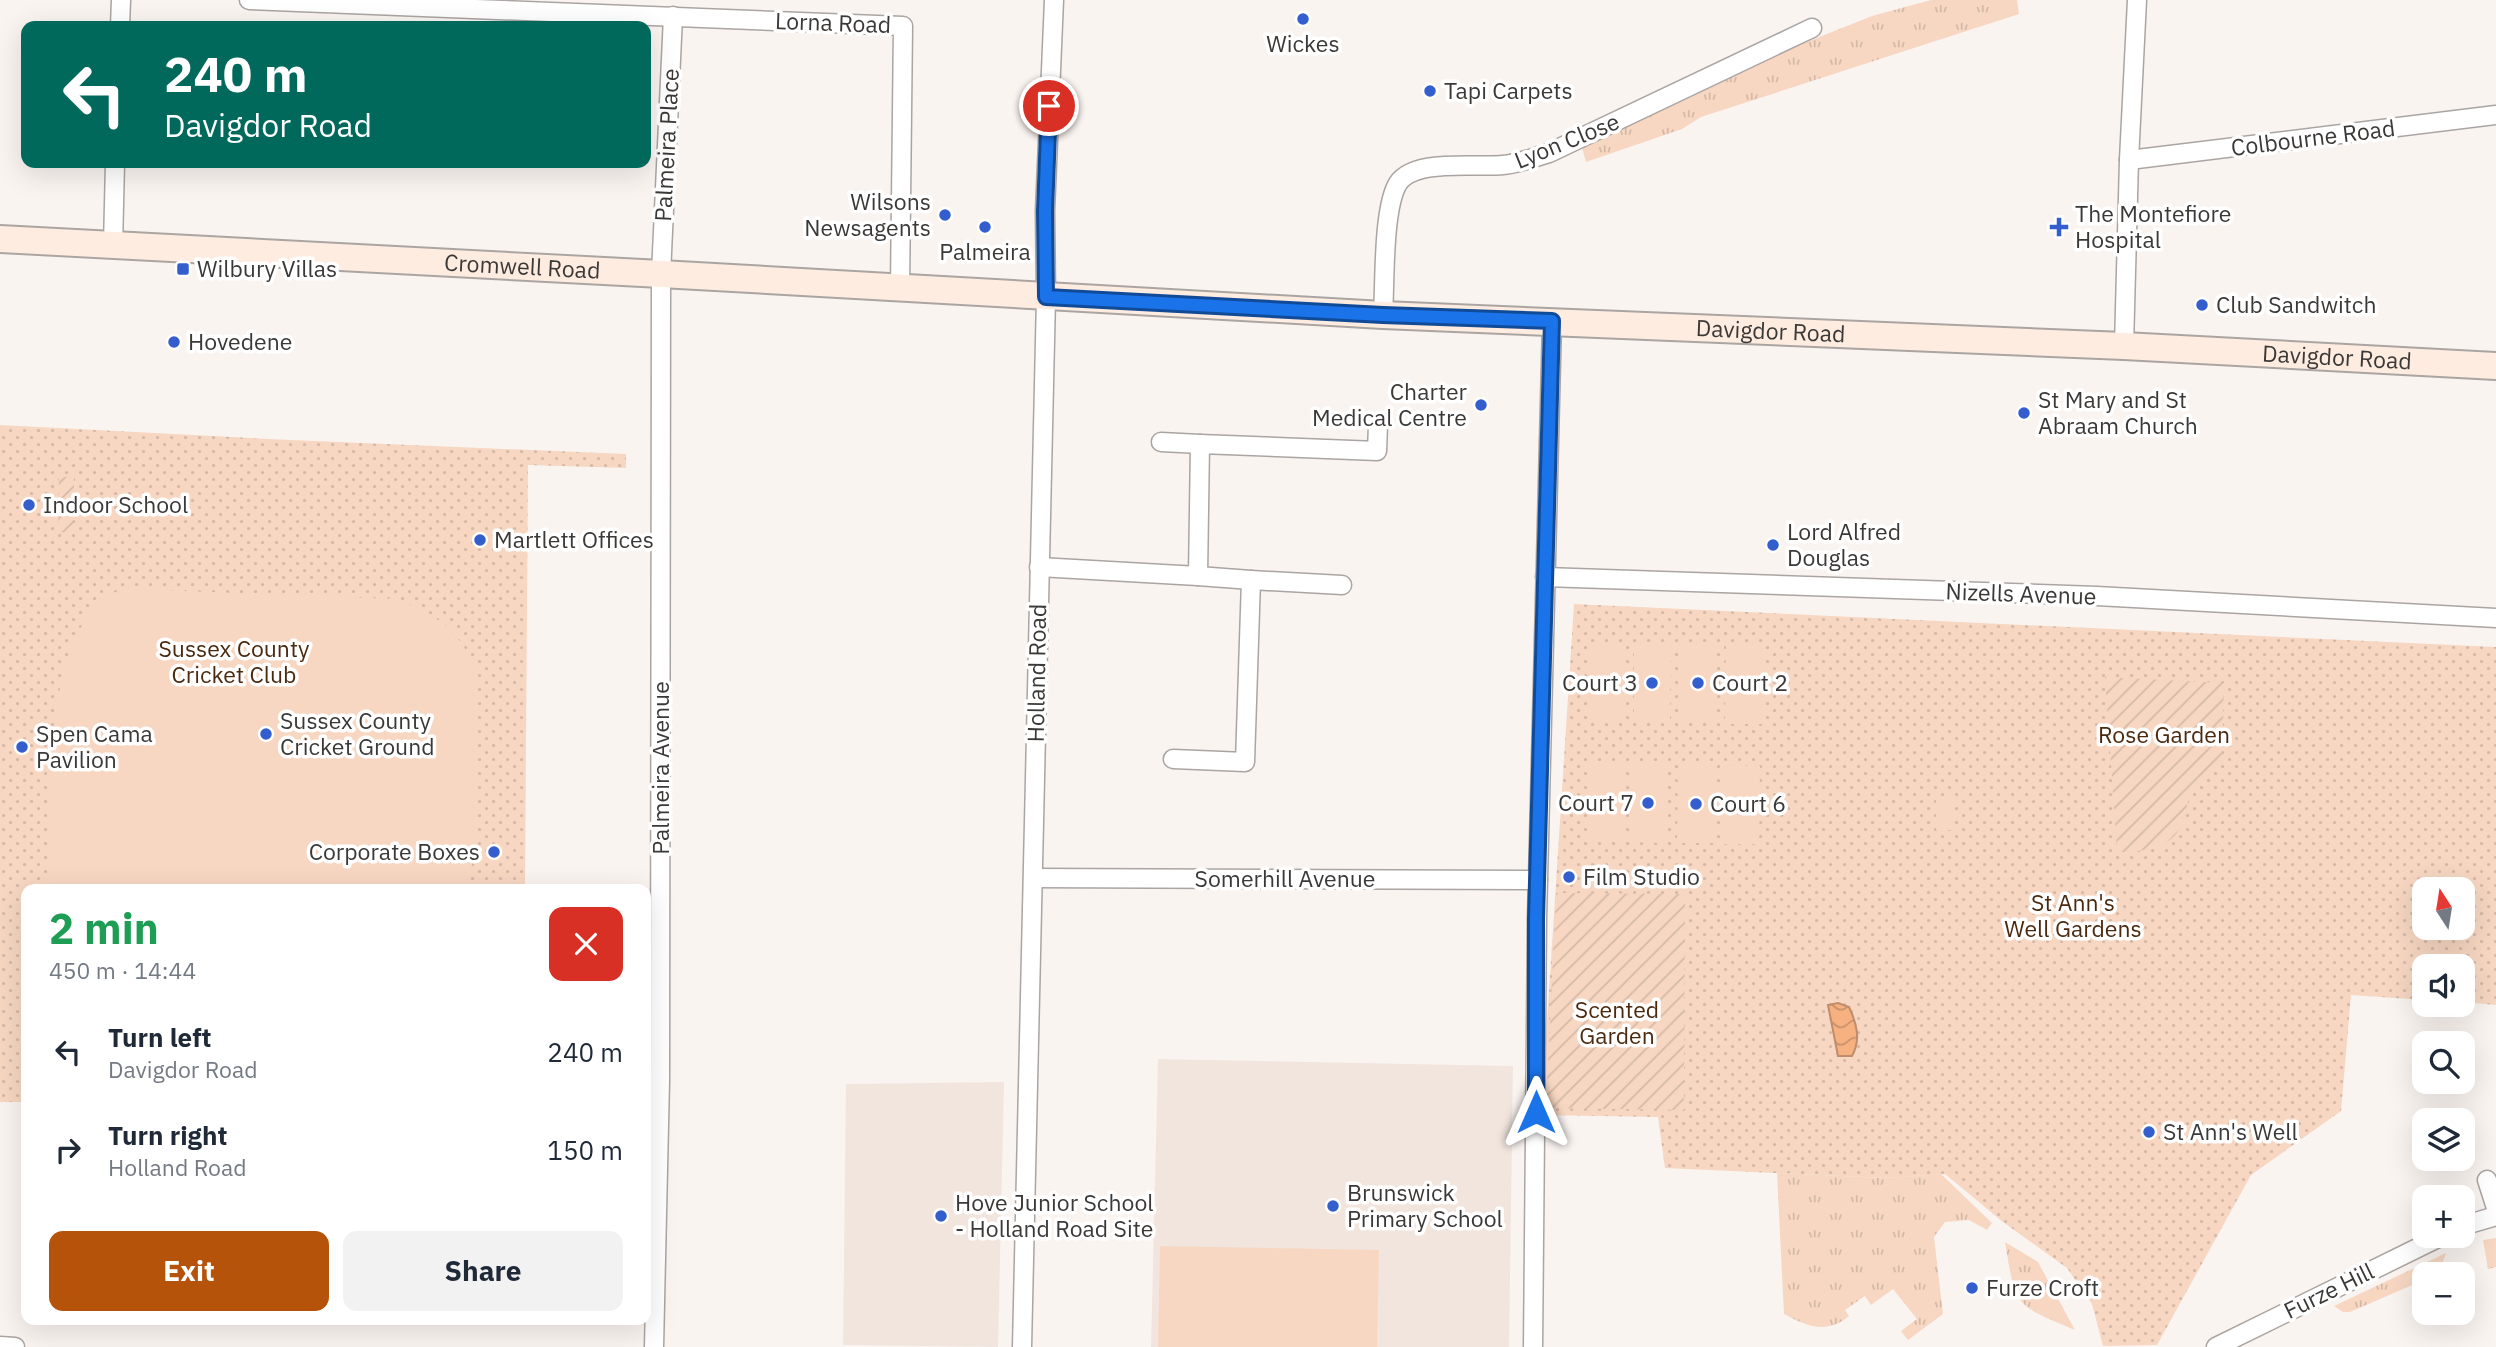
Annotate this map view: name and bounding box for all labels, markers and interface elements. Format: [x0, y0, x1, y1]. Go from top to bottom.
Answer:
street label: Lorna Road [774, 5, 892, 39]
marker: Wickes [1295, 11, 1311, 27]
place label: Wickes [1266, 28, 1340, 58]
text: 240 m [164, 42, 308, 105]
icon: left [49, 49, 140, 140]
street label: Palmeira Place [647, 68, 685, 222]
place label: Tapi Carpets [1444, 75, 1573, 105]
pin [1019, 76, 1079, 136]
marker: Tapi Carpets [1422, 83, 1438, 99]
icon: arrive [1030, 87, 1068, 125]
text: Davigdor Road [164, 104, 372, 146]
street label: Lyon Close [1510, 105, 1624, 175]
street label: Colbourne Road [2229, 112, 2397, 162]
place label: Wilsons Newsagents [804, 186, 931, 242]
place label: The Montefiore Hospital [2075, 198, 2231, 254]
marker: Wilsons Newsagents [937, 207, 953, 223]
marker: The Montefiore Hospital [2049, 217, 2069, 237]
marker: Palmeira [977, 219, 993, 235]
place label: Palmeira [939, 236, 1031, 266]
street label: Cromwell Road [443, 247, 601, 285]
place label: Wilbury Villas [197, 253, 337, 283]
marker: Wilbury Villas [175, 261, 191, 277]
place label: Club Sandwitch [2216, 289, 2376, 319]
marker: Club Sandwitch [2194, 297, 2210, 313]
street label: Davigdor Road [1695, 312, 1846, 348]
place label: Hovedene [188, 326, 292, 356]
marker: Hovedene [166, 334, 182, 350]
street label: Davigdor Road [2261, 337, 2413, 375]
place label: Charter Medical Centre [1312, 376, 1468, 432]
place label: St Mary and St Abraam Church [2038, 384, 2198, 440]
marker: Charter Medical Centre [1473, 397, 1489, 413]
marker: St Mary and St Abraam Church [2016, 405, 2032, 421]
place label: Indoor School [43, 489, 188, 519]
marker: Indoor School [21, 497, 37, 513]
place label: Lord Alfred Douglas [1787, 516, 1901, 572]
place label: Martlett Offices [494, 524, 654, 554]
marker: Martlett Offices [472, 532, 488, 548]
marker: Lord Alfred Douglas [1765, 537, 1781, 553]
street label: Nizells Avenue [1945, 575, 2097, 611]
street label: Holland Road [1020, 603, 1052, 742]
park label: Sussex County Cricket Club [159, 633, 310, 689]
place label: Court 3 [1562, 667, 1638, 697]
place label: Court 2 [1712, 667, 1788, 697]
marker: Court 3 [1644, 675, 1660, 691]
marker: Court 2 [1690, 675, 1706, 691]
street label: Palmeira Avenue [645, 681, 675, 855]
place label: Sussex County Cricket Ground [280, 705, 435, 761]
place label: Spen Cama Pavilion [36, 718, 153, 774]
park label: Rose Garden [2098, 719, 2230, 749]
marker: Sussex County Cricket Ground [258, 726, 274, 742]
marker: Spen Cama Pavilion [14, 739, 30, 755]
place label: Court 7 [1558, 787, 1634, 817]
place label: Court 6 [1710, 788, 1786, 818]
marker: Court 7 [1640, 795, 1656, 811]
marker: Court 6 [1688, 796, 1704, 812]
place label: Corporate Boxes [309, 836, 480, 866]
marker: Corporate Boxes [486, 844, 502, 860]
place label: Film Studio [1583, 861, 1700, 891]
street label: Somerhill Avenue [1195, 863, 1375, 893]
marker: Film Studio [1561, 869, 1577, 885]
north arrow [2412, 877, 2474, 940]
map controls [2412, 877, 2475, 1325]
park label: St Ann's Well Gardens [2004, 887, 2142, 943]
text: 2 min [49, 901, 159, 956]
button: close [549, 907, 623, 981]
button: sound [2412, 954, 2475, 1017]
text: 450 m · 14:44 [49, 955, 196, 985]
park label: Scented Garden [1575, 994, 1659, 1050]
text: Turn left [108, 1020, 211, 1054]
button: search [2412, 1031, 2475, 1094]
icon: left [49, 1033, 87, 1071]
text: 240 m [547, 1035, 623, 1069]
text: Davigdor Road [108, 1054, 258, 1084]
position arrow [1499, 1075, 1573, 1149]
button: layers [2412, 1108, 2475, 1171]
place label: St Ann's Well [2163, 1116, 2298, 1146]
text: Turn right [108, 1118, 227, 1152]
marker: St Ann's Well [2141, 1124, 2157, 1140]
icon: right [49, 1131, 87, 1169]
text: 150 m [547, 1133, 623, 1167]
text: Holland Road [108, 1152, 247, 1182]
place label: Brunswick Primary School [1347, 1177, 1503, 1233]
button: + [2412, 1185, 2475, 1248]
place label: Hove Junior School - Holland Road Site [955, 1187, 1154, 1243]
marker: Brunswick Primary School [1325, 1198, 1341, 1214]
marker: Hove Junior School - Holland Road Site [933, 1208, 949, 1224]
button: Exit [49, 1231, 329, 1311]
button: Share [343, 1231, 623, 1311]
street label: Furze Hill [2279, 1255, 2379, 1325]
button: − [2412, 1262, 2475, 1325]
place label: Furze Croft [1986, 1272, 2099, 1302]
marker: Furze Croft [1964, 1280, 1980, 1296]

